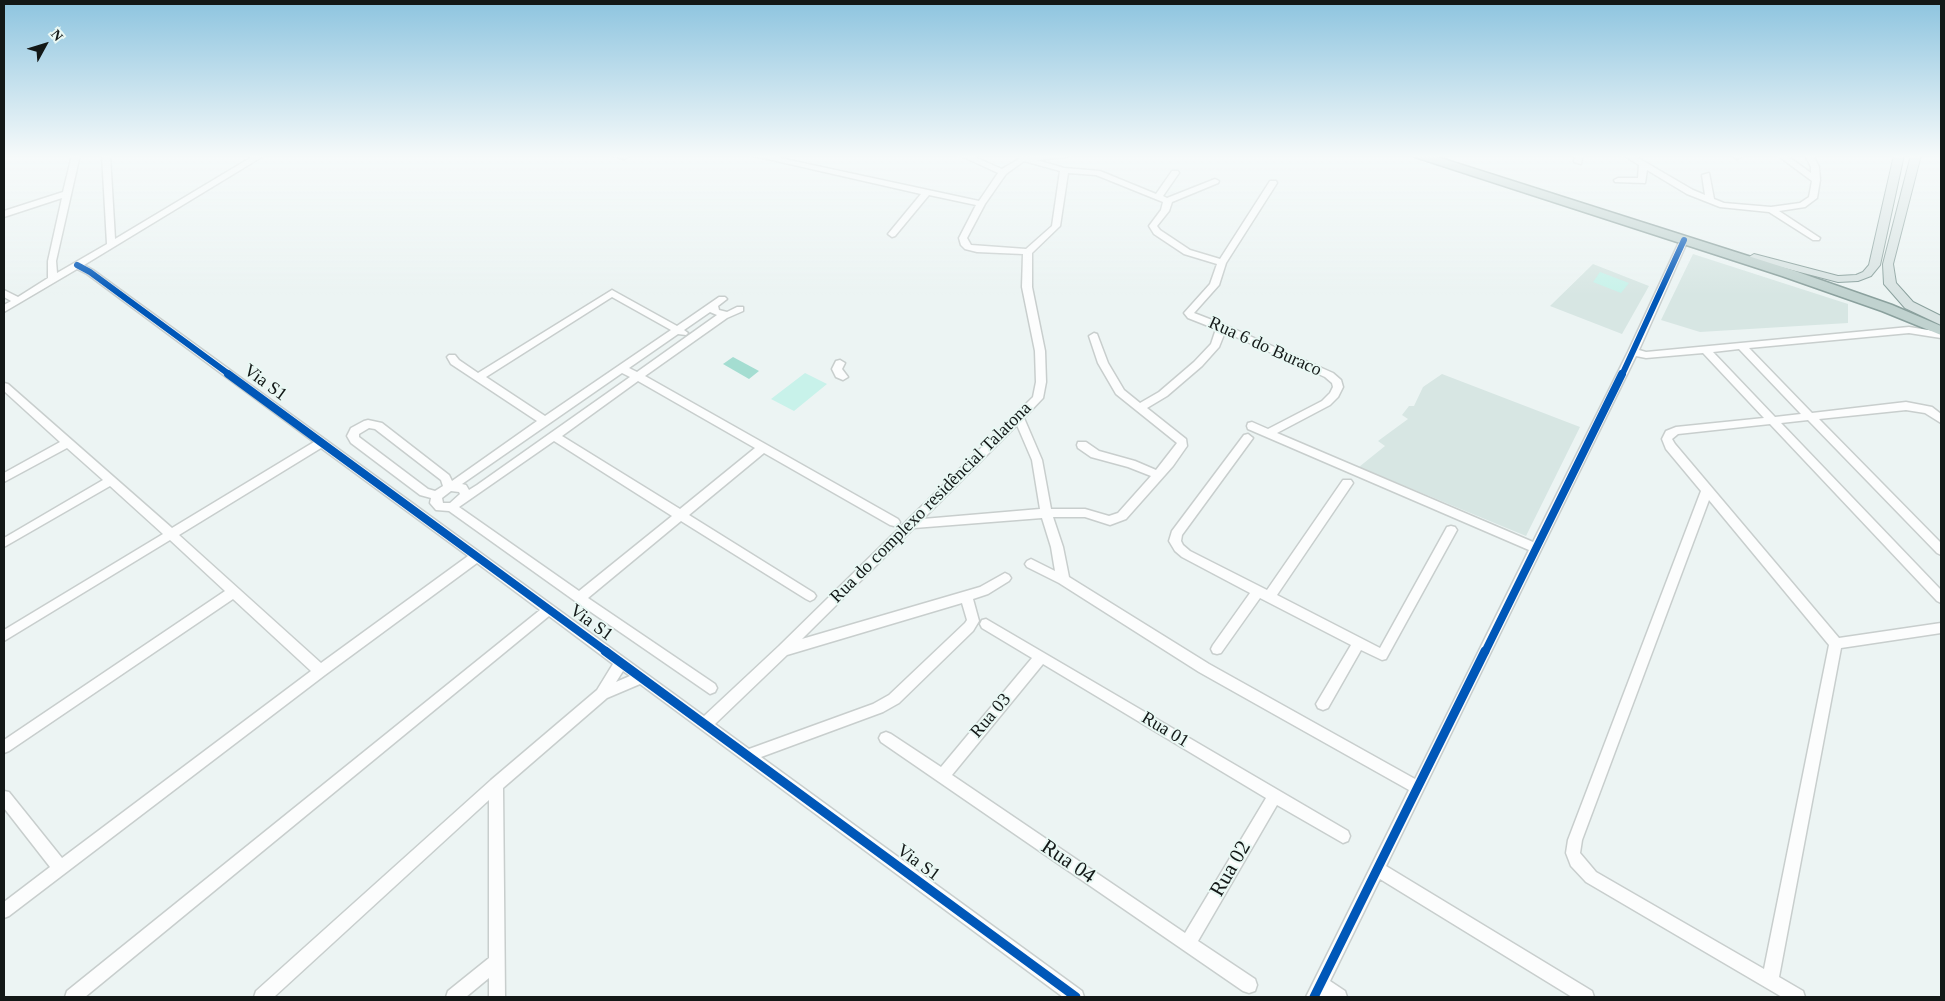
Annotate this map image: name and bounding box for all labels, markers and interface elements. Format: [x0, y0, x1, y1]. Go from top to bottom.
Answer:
north arrow [20, 20, 70, 70]
text: N [48, 27, 66, 44]
street label: Rua 6 do Buraco [1205, 312, 1325, 382]
street label: Via S1 [239, 360, 291, 406]
street label: Rua do complexo residêncial Talatona [826, 398, 1036, 608]
street label: Via S1 [565, 600, 617, 646]
street label: Rua 03 [966, 689, 1016, 743]
street label: Rua 01 [1137, 707, 1193, 753]
street label: Rua 04 [1036, 835, 1100, 889]
street label: Rua 02 [1205, 837, 1257, 901]
street label: Via S1 [892, 840, 944, 886]

